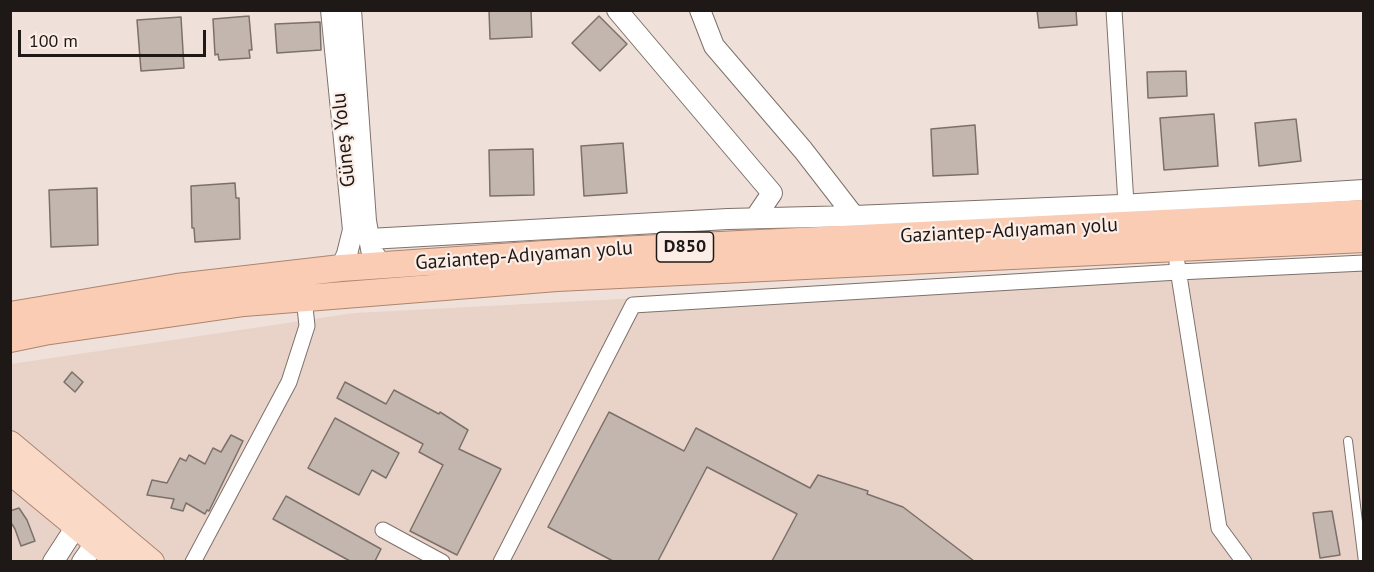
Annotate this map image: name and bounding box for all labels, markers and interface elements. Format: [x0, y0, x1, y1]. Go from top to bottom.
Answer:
scale bar [21, 18, 208, 56]
text: 100 m [29, 29, 78, 52]
street label: Güneş Yolu [327, 92, 361, 188]
street label: Gaziantep-Adıyaman yolu [900, 213, 1118, 249]
road number: D850 [656, 232, 714, 262]
street label: Gaziantep-Adıyaman yolu [414, 236, 634, 276]

